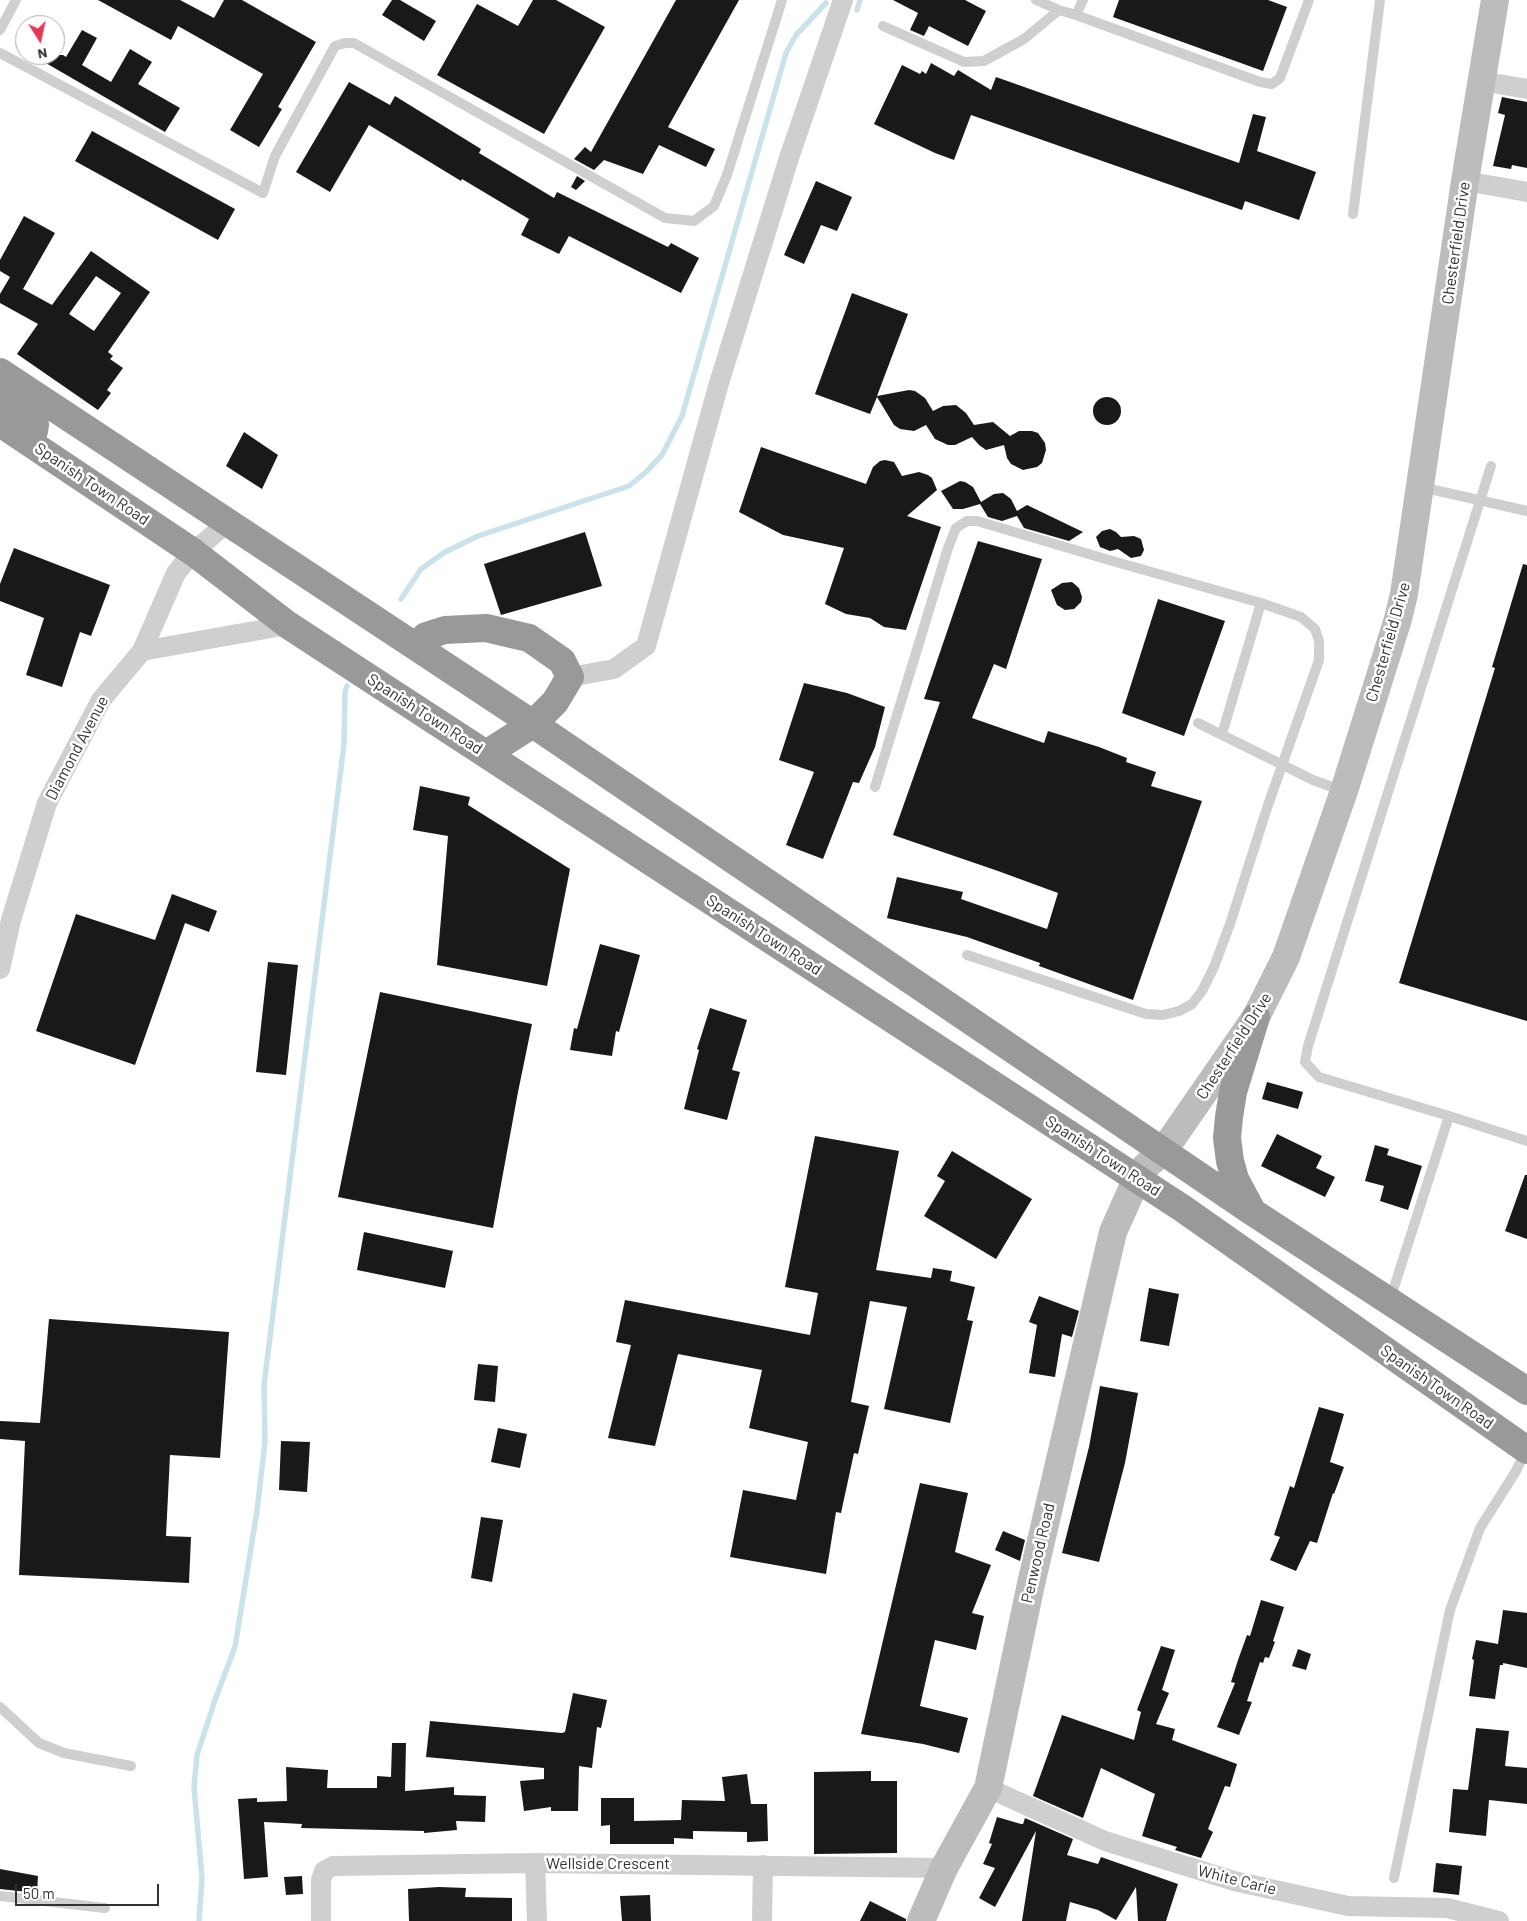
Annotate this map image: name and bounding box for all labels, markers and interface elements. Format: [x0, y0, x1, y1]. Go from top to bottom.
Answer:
north arrow [15, 15, 65, 65]
text: N [36, 45, 49, 63]
street label: Chesterfield Drive [1438, 180, 1474, 306]
street label: Spanish Town Road [31, 439, 153, 529]
street label: Chesterfield Drive [1362, 580, 1414, 704]
street label: Spanish Town Road [364, 670, 486, 758]
street label: Diamond Avenue [41, 693, 113, 803]
street label: Spanish Town Road [703, 891, 825, 979]
street label: Chesterfield Drive [1192, 989, 1276, 1103]
street label: Spanish Town Road [1042, 1112, 1164, 1200]
street label: Spanish Town Road [1377, 1341, 1497, 1433]
street label: Penwood Road [1017, 1501, 1059, 1605]
street label: Wellside Crescent [546, 1854, 670, 1874]
street label: White Carie [1196, 1861, 1278, 1899]
scale bar [18, 1874, 161, 1906]
text: 50 m [23, 1884, 55, 1902]

